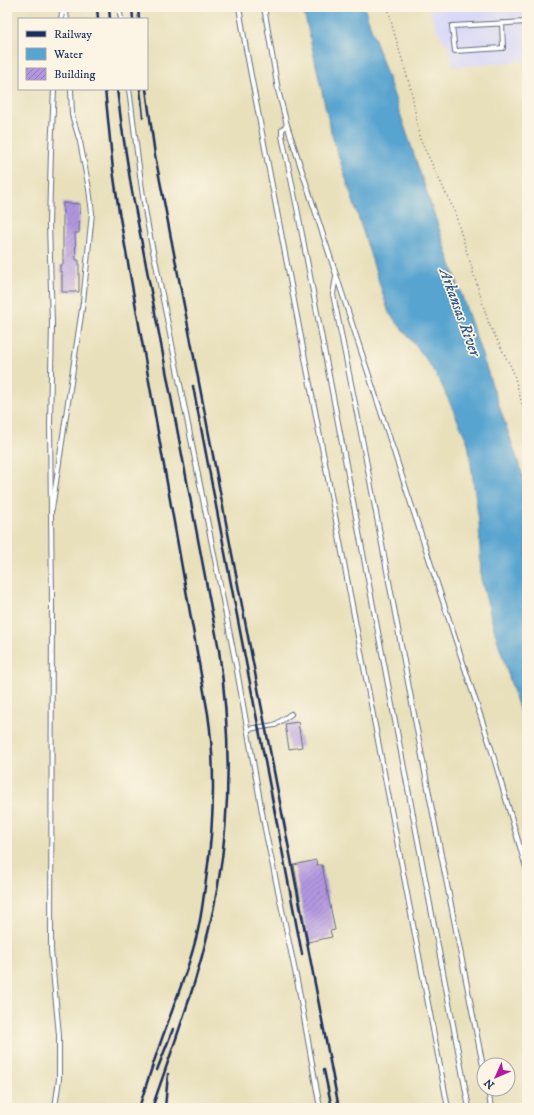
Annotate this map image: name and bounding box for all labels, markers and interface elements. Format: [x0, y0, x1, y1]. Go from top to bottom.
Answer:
legend [18, 18, 148, 90]
text: Railway [54, 27, 92, 42]
text: Water [53, 47, 83, 62]
text: Building [54, 67, 95, 82]
water label: Arkansas River [434, 264, 486, 360]
north arrow [476, 1057, 516, 1097]
text: N [481, 1075, 498, 1092]

